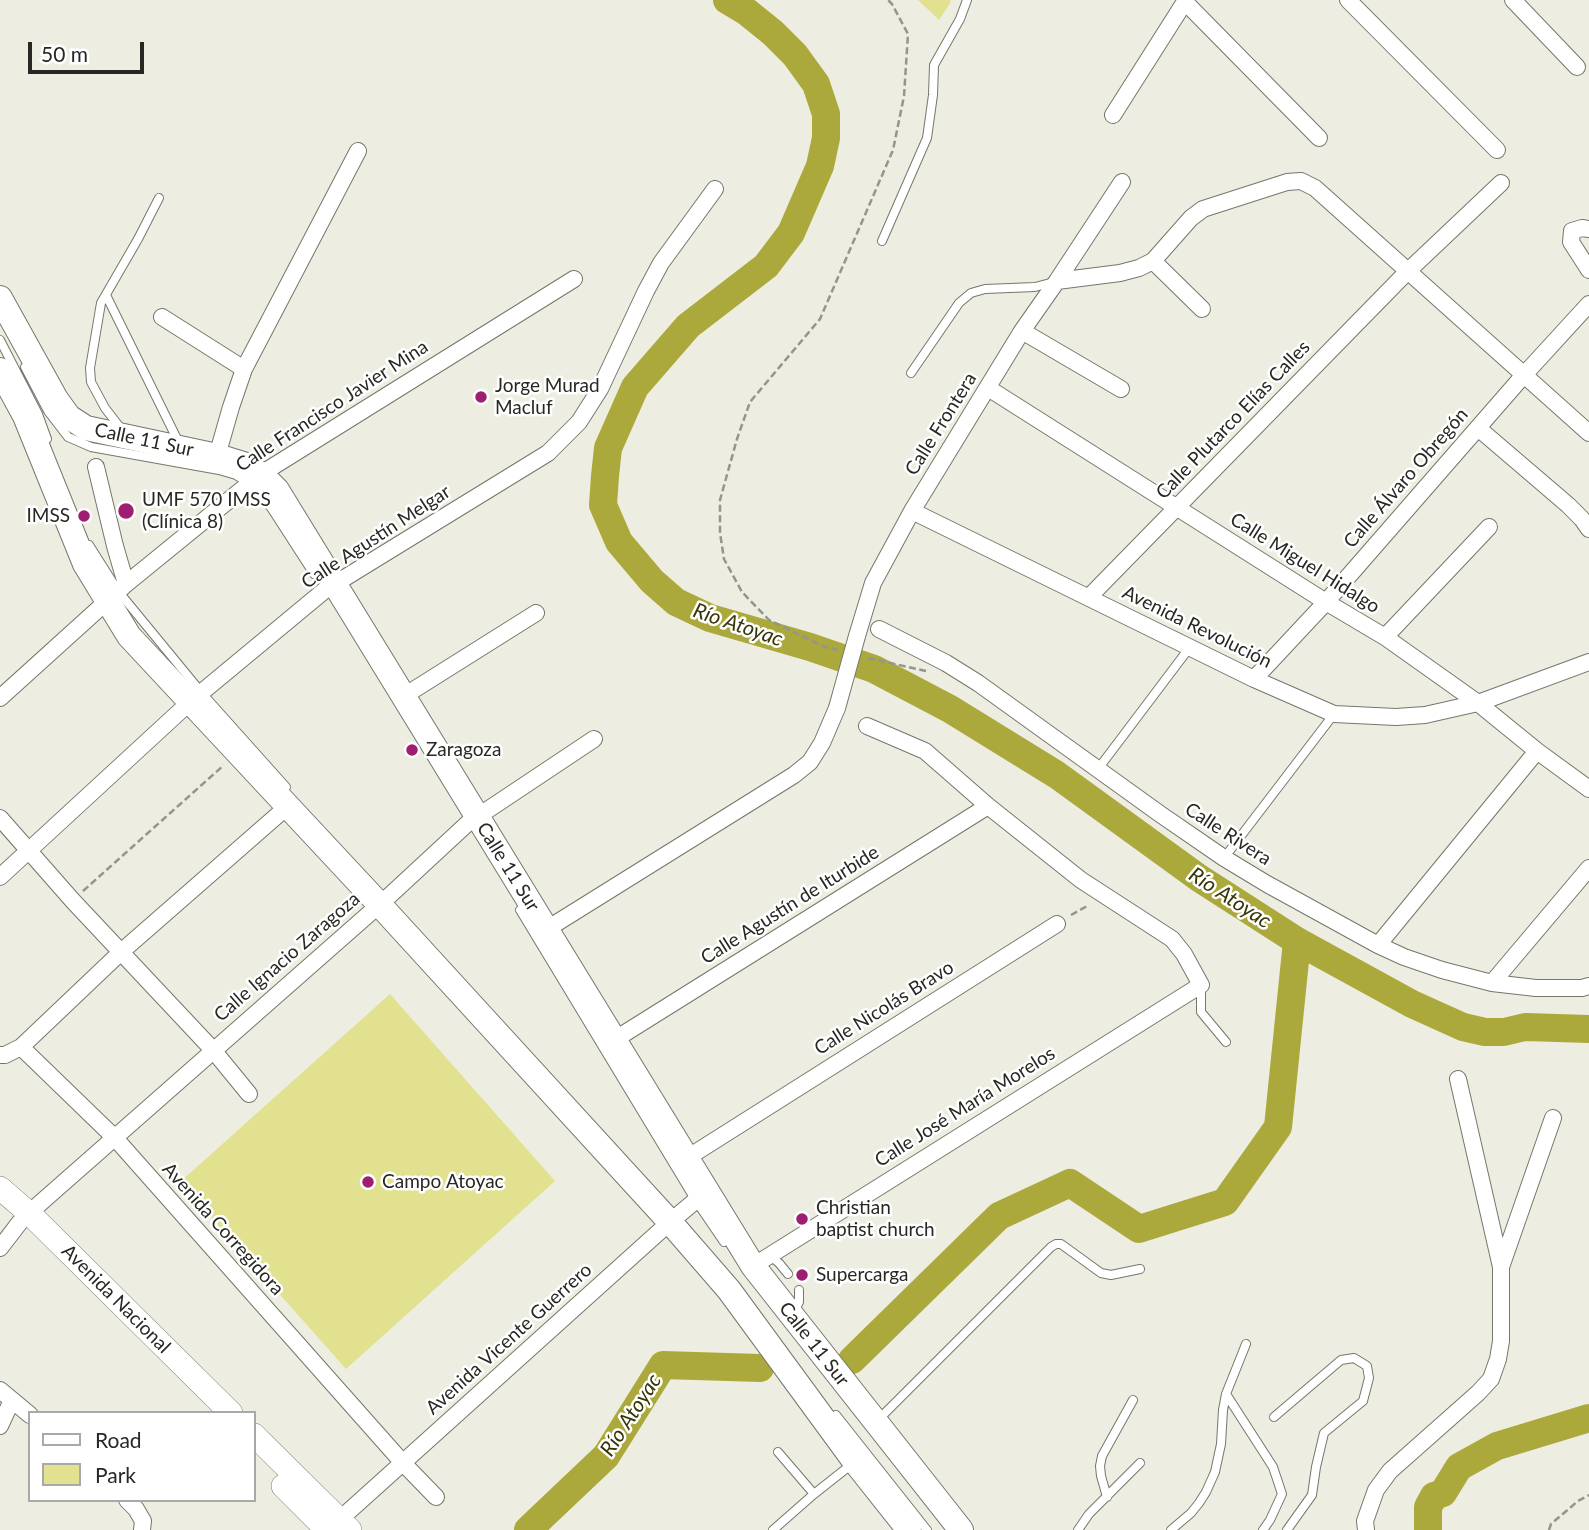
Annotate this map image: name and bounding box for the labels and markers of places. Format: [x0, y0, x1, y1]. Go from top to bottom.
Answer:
place label: Jorge Murad Macluf [495, 375, 600, 419]
marker: Jorge Murad Macluf [473, 389, 489, 405]
place label: UMF 570 IMSS (Clínica 8) [142, 489, 271, 533]
marker: UMF 570 IMSS (Clínica 8) [116, 501, 136, 521]
place label: IMSS [26, 505, 70, 527]
marker: IMSS [76, 508, 92, 524]
place label: Zaragoza [426, 739, 501, 761]
marker: Zaragoza [404, 742, 420, 758]
place label: Campo Atoyac [382, 1171, 504, 1193]
marker: Campo Atoyac [360, 1174, 376, 1190]
place label: Christian baptist church [816, 1197, 935, 1241]
marker: Christian baptist church [794, 1211, 810, 1227]
place label: Supercarga [816, 1264, 908, 1286]
marker: Supercarga [794, 1267, 810, 1283]

